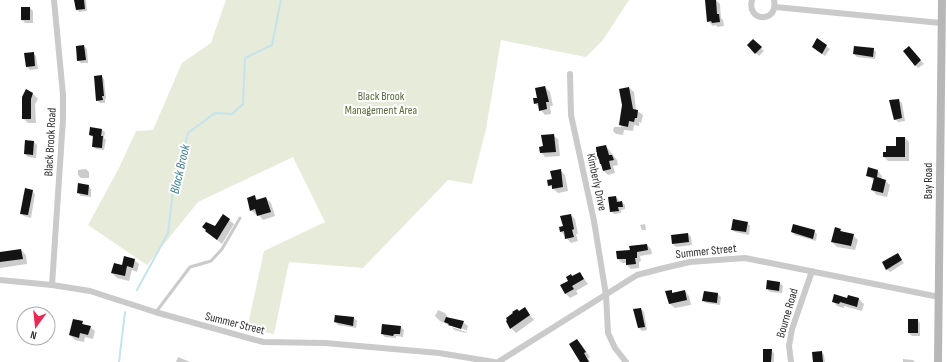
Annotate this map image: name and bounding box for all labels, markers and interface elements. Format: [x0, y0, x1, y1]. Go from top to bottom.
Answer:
park label: Black Brook Management Area [345, 89, 418, 118]
street label: Black Brook Road [41, 107, 60, 177]
water label: Black Brook [167, 142, 194, 195]
street label: Kimberly Drive [583, 152, 610, 212]
street label: Bay Road [921, 163, 936, 199]
street label: Summer Street [675, 241, 738, 262]
street label: Bourne Road [773, 287, 802, 340]
north arrow [16, 306, 56, 346]
street label: Summer Street [203, 309, 267, 338]
text: N [29, 328, 38, 342]

